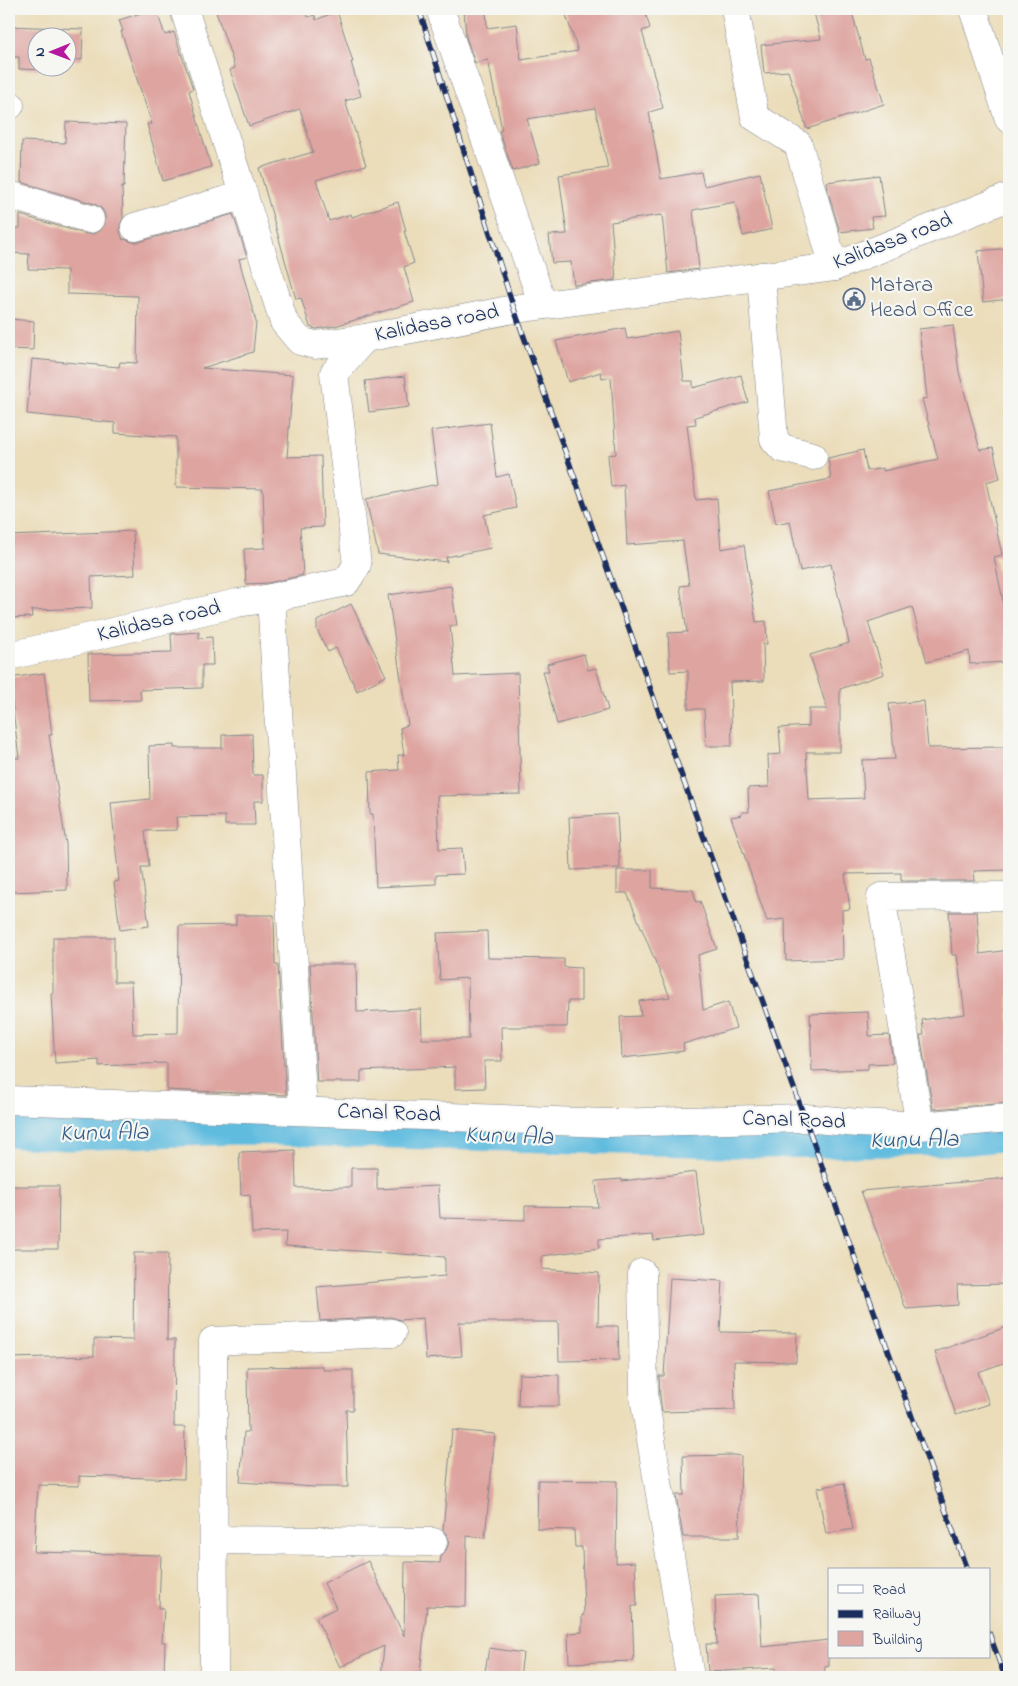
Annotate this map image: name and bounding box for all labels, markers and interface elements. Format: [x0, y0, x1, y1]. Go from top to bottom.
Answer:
north arrow [28, 28, 78, 78]
text: N [30, 47, 51, 57]
street label: Kalidasa road [829, 205, 957, 279]
place label: Matara Head Office [870, 270, 974, 327]
public building icon: Matara Head Office [842, 287, 866, 311]
street label: Kalidasa road [372, 296, 502, 352]
street label: Kalidasa road [94, 592, 224, 652]
street label: Canal Road [337, 1096, 441, 1132]
street label: Canal Road [742, 1103, 846, 1139]
water label: Kunu Ala [59, 1116, 150, 1152]
water label: Kunu Ala [464, 1118, 555, 1156]
water label: Kunu Ala [869, 1123, 960, 1159]
legend [828, 1568, 990, 1658]
text: Road [873, 1579, 906, 1601]
text: Railway [873, 1603, 921, 1626]
text: Building [872, 1629, 922, 1652]

